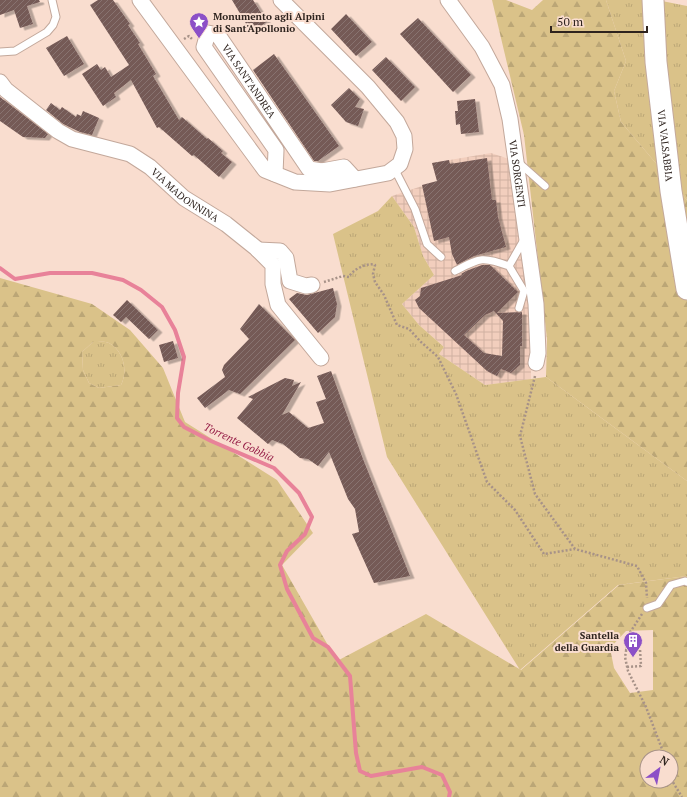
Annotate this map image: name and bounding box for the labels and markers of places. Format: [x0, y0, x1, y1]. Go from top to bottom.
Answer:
place label: Monumento agli Alpini di Sant'Apollonio [213, 10, 325, 35]
place icon: Monumento agli Alpini di Sant'Apollonio [188, 11, 210, 39]
place label: Santella della Guardia [555, 629, 619, 654]
building icon: Santella della Guardia [622, 630, 644, 658]

